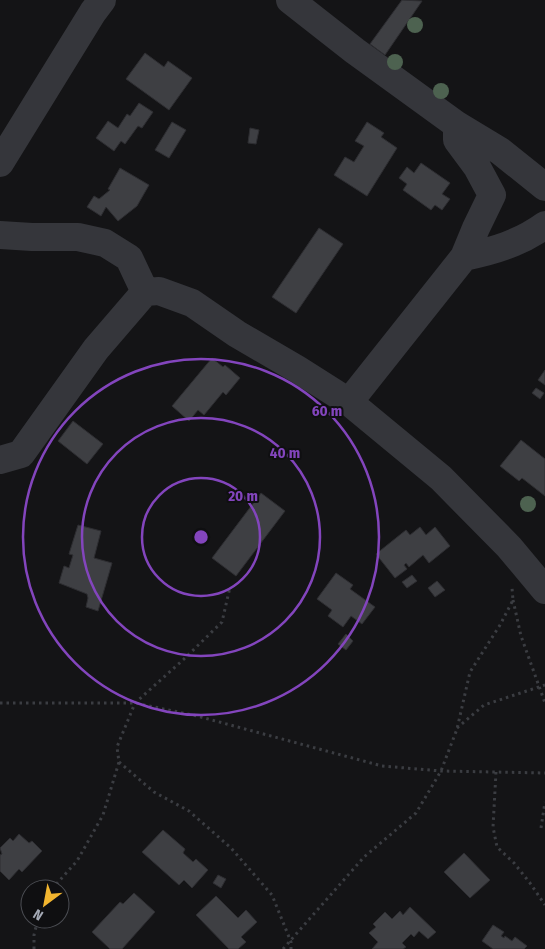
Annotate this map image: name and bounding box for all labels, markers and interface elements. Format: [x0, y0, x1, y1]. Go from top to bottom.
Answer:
text: 60 m [312, 402, 342, 420]
text: 40 m [270, 444, 300, 462]
text: 20 m [227, 487, 258, 505]
centre of rings [192, 528, 210, 546]
north arrow [20, 879, 70, 929]
text: N [30, 905, 46, 924]

